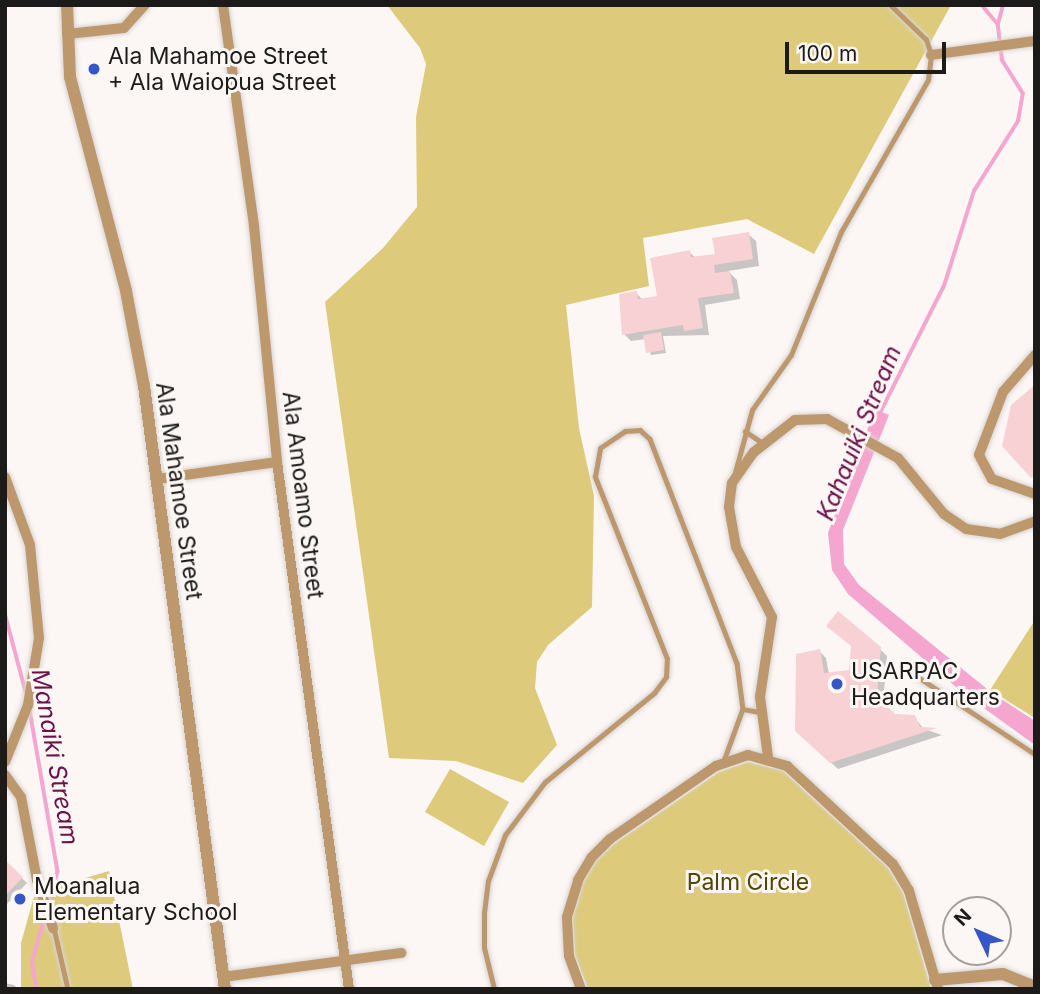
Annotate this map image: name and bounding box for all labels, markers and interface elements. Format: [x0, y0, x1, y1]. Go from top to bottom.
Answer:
scale bar [788, 28, 949, 72]
text: 100 m [798, 41, 857, 66]
place label: Ala Mahamoe Street + Ala Waiopua Street [108, 42, 336, 96]
marker: Ala Mahamoe Street + Ala Waiopua Street [86, 61, 102, 77]
water label: Kahauiki Stream [811, 341, 907, 525]
street label: Ala Mahamoe Street [150, 380, 208, 602]
street label: Ala Amoamo Street [277, 390, 329, 600]
place label: USARPAC Headquarters [851, 657, 1000, 711]
water label: Manaiki Stream [25, 667, 85, 847]
marker: USARPAC Headquarters [829, 676, 845, 692]
park label: Palm Circle [687, 868, 809, 896]
place label: Moanalua Elementary School [34, 872, 238, 926]
marker: Moanalua Elementary School [12, 891, 28, 907]
north arrow [942, 896, 1012, 966]
text: N [950, 904, 976, 931]

